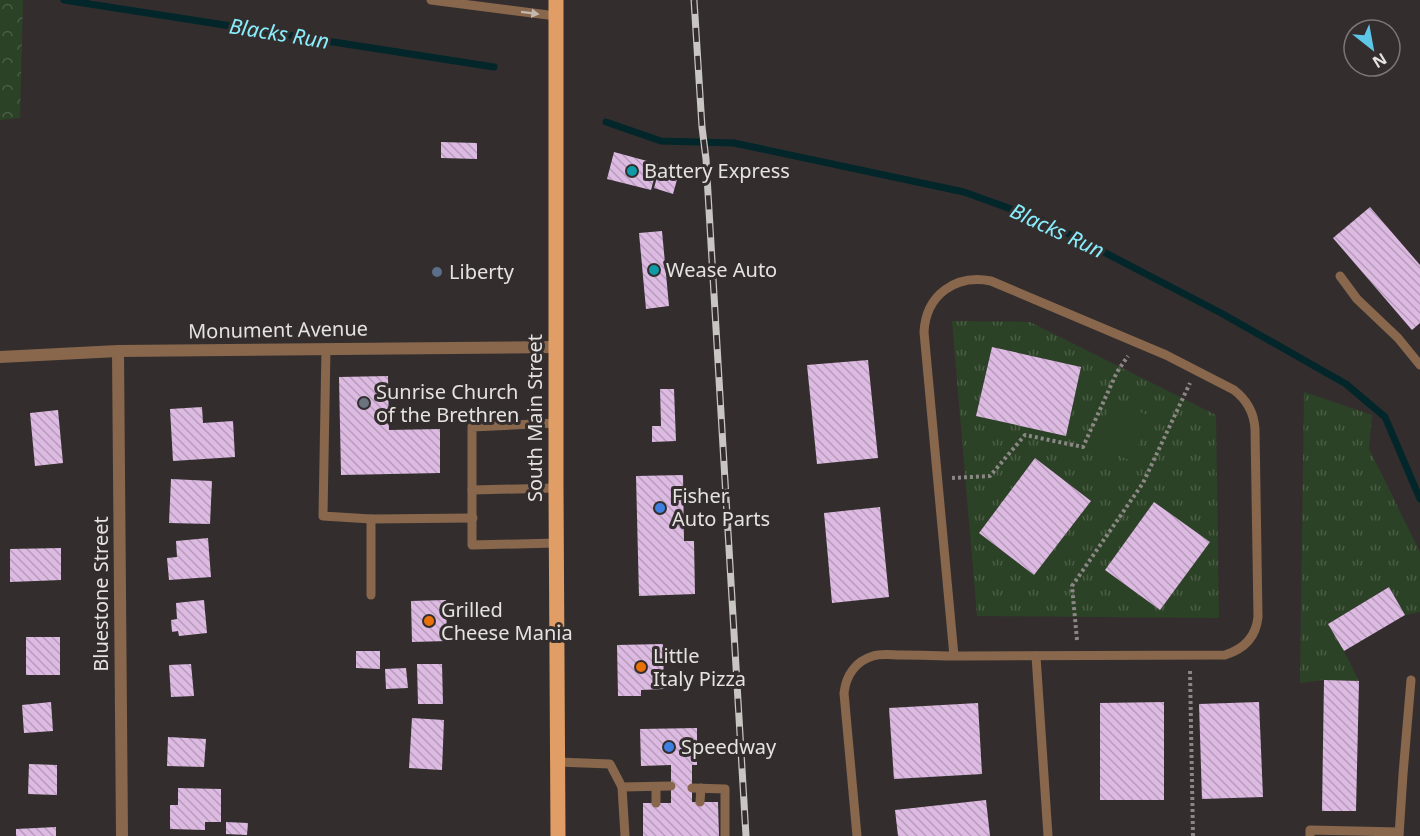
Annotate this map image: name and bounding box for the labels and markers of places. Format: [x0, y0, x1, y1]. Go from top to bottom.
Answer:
place label: Battery Express [644, 157, 790, 184]
marker: Battery Express [625, 164, 639, 178]
place label: Wease Auto [666, 256, 777, 283]
place label: Liberty [449, 258, 515, 285]
marker: Wease Auto [647, 263, 661, 277]
marker: Liberty [430, 265, 444, 279]
place label: Sunrise Church of the Brethren [376, 378, 519, 428]
marker: Sunrise Church of the Brethren [357, 396, 371, 410]
place label: Fisher Auto Parts [672, 482, 770, 532]
marker: Fisher Auto Parts [653, 501, 667, 515]
place label: Grilled Cheese Mania [441, 596, 573, 646]
marker: Grilled Cheese Mania [422, 614, 436, 628]
place label: Little Italy Pizza [653, 642, 746, 692]
marker: Little Italy Pizza [634, 660, 648, 674]
place label: Speedway [681, 733, 777, 760]
marker: Speedway [662, 740, 676, 754]

